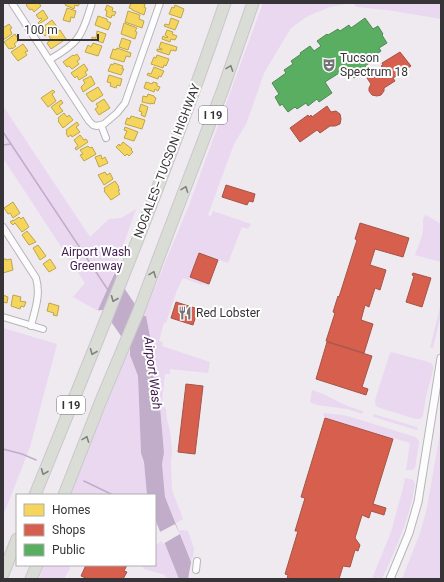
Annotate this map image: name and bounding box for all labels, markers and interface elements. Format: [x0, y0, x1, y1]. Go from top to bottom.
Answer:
scale bar [18, 16, 98, 42]
text: 100 m [24, 23, 58, 37]
place label: Tucson Spectrum 18 [340, 51, 408, 79]
theatre icon: Tucson Spectrum 18 [321, 57, 337, 73]
one-way arrow [226, 64, 234, 71]
street label: NOGALES–TUCSON HIGHWAY [131, 81, 203, 240]
road number: I 19 [199, 106, 227, 124]
one-way arrow [180, 186, 188, 193]
park label: Airport Wash Greenway [61, 245, 131, 273]
one-way arrow [148, 270, 156, 277]
one-way arrow [110, 296, 118, 303]
restaurant icon: Red Lobster [177, 305, 193, 321]
place label: Red Lobster [196, 306, 260, 320]
water label: Airport Wash [141, 335, 165, 410]
one-way arrow [89, 348, 97, 355]
road number: I 19 [57, 396, 85, 414]
one-way arrow [82, 436, 90, 443]
one-way arrow [41, 469, 49, 476]
legend [16, 494, 156, 566]
text: Homes [52, 503, 90, 517]
text: Shops [52, 523, 86, 537]
text: Public [52, 543, 85, 557]

